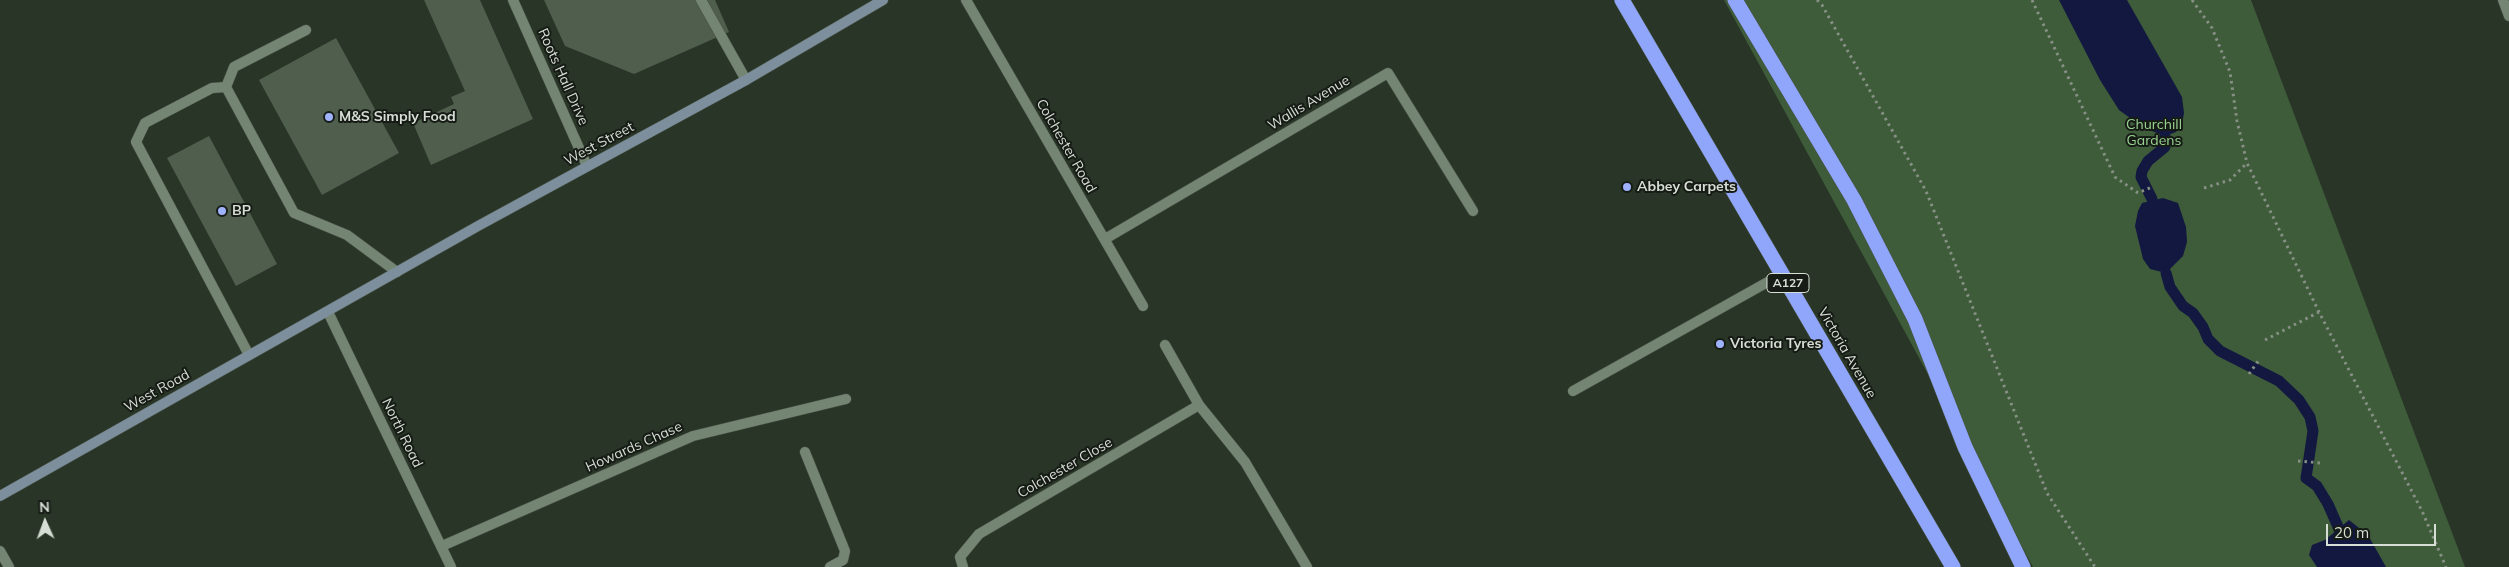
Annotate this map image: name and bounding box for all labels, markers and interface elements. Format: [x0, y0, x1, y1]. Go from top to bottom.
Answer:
street label: Roots Hall Drive [534, 26, 592, 128]
street label: Wallis Avenue [1265, 72, 1353, 134]
street label: Colchester Road [1032, 96, 1100, 196]
place label: M&S Simply Food [339, 109, 456, 125]
marker: M&S Simply Food [323, 111, 335, 123]
park label: Churchill Gardens [2126, 117, 2182, 150]
street label: West Street [561, 119, 637, 169]
place label: Abbey Carpets [1637, 179, 1736, 195]
marker: Abbey Carpets [1621, 181, 1633, 193]
place label: BP [232, 203, 251, 219]
marker: BP [216, 205, 228, 217]
road number: A127 [1767, 274, 1809, 292]
street label: Victoria Avenue [1814, 305, 1880, 401]
place label: Victoria Tyres [1730, 336, 1821, 352]
marker: Victoria Tyres [1714, 338, 1726, 350]
street label: West Road [121, 366, 193, 416]
street label: North Road [378, 396, 426, 470]
street label: Howards Chase [583, 418, 685, 476]
street label: Colchester Close [1015, 434, 1115, 502]
north arrow [20, 497, 70, 547]
text: N [39, 498, 50, 516]
scale bar [2329, 514, 2439, 546]
text: 20 m [2334, 523, 2369, 542]

